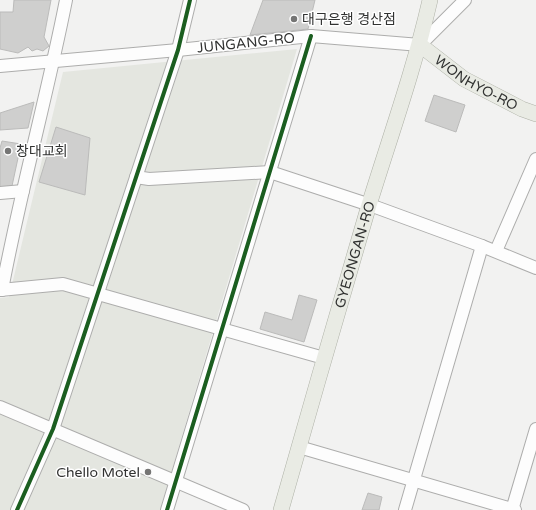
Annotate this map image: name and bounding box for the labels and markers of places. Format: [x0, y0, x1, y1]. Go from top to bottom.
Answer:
place label: 대구은행 경산점 [302, 11, 396, 28]
marker: 대구은행 경산점 [289, 14, 299, 24]
place label: 창대교회 [16, 143, 68, 160]
marker: 창대교회 [3, 146, 13, 156]
place label: Chello Motel [56, 464, 140, 481]
marker: Chello Motel [143, 467, 153, 477]

